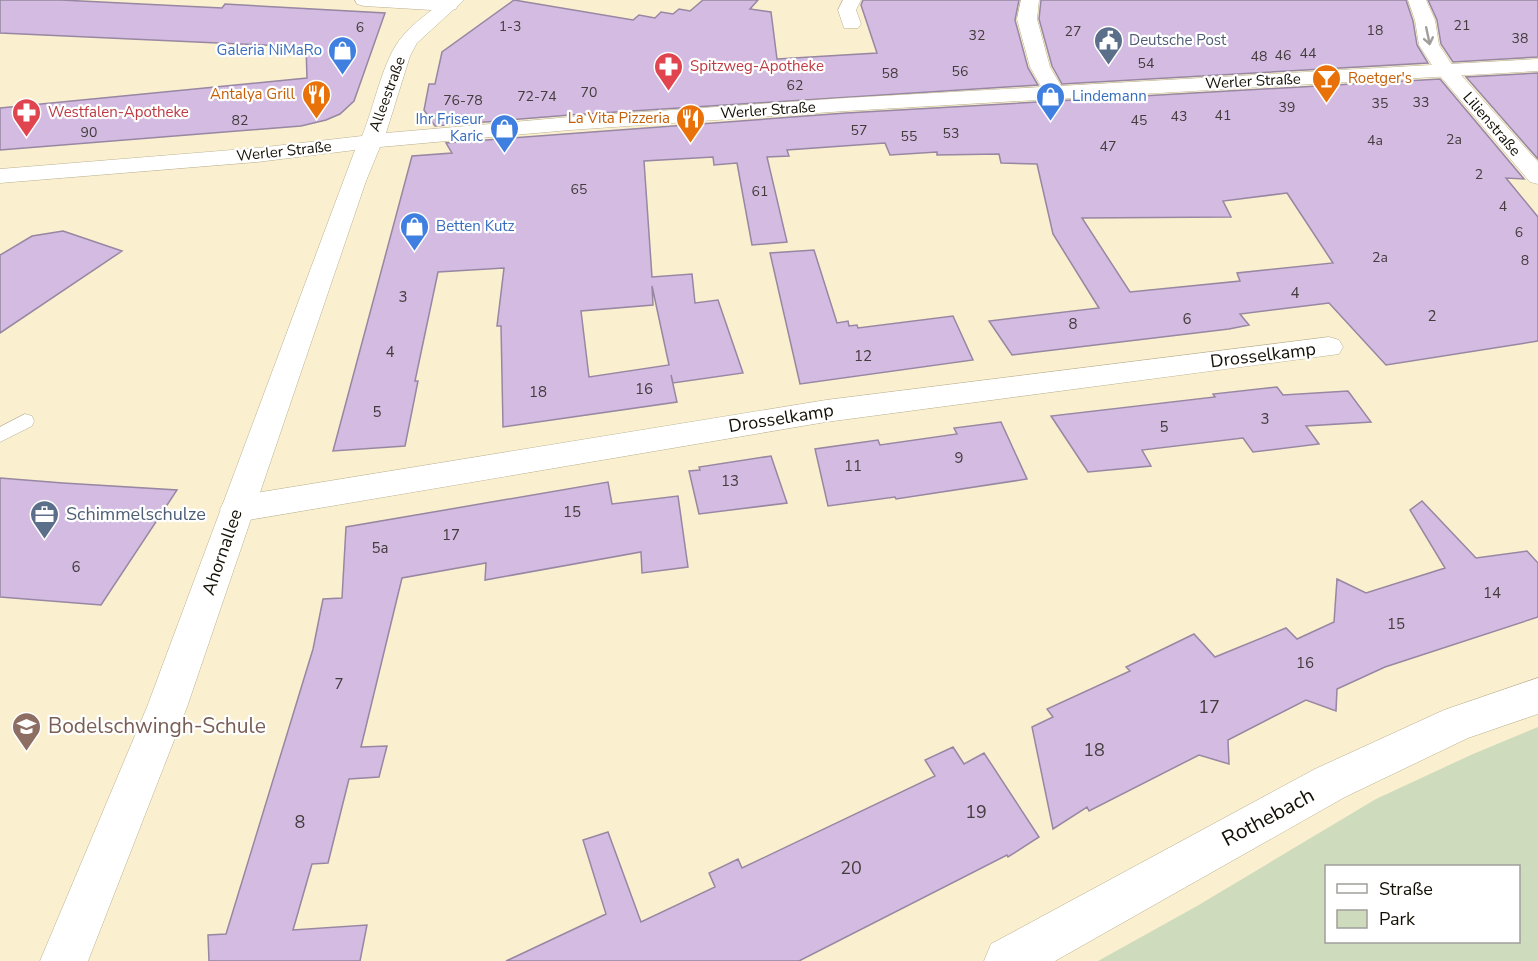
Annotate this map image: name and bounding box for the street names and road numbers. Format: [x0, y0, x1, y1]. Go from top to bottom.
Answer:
street label: Alleestraße [364, 54, 410, 134]
street label: Werler Straße [1205, 69, 1301, 93]
street label: Lilienstraße [1459, 88, 1525, 160]
street label: Werler Straße [720, 97, 816, 123]
street label: Werler Straße [235, 136, 333, 166]
street label: Drosselkamp [1209, 337, 1317, 373]
street label: Drosselkamp [727, 398, 835, 438]
street label: Ahornallee [196, 506, 248, 598]
street label: Rothebach [1217, 781, 1319, 853]

